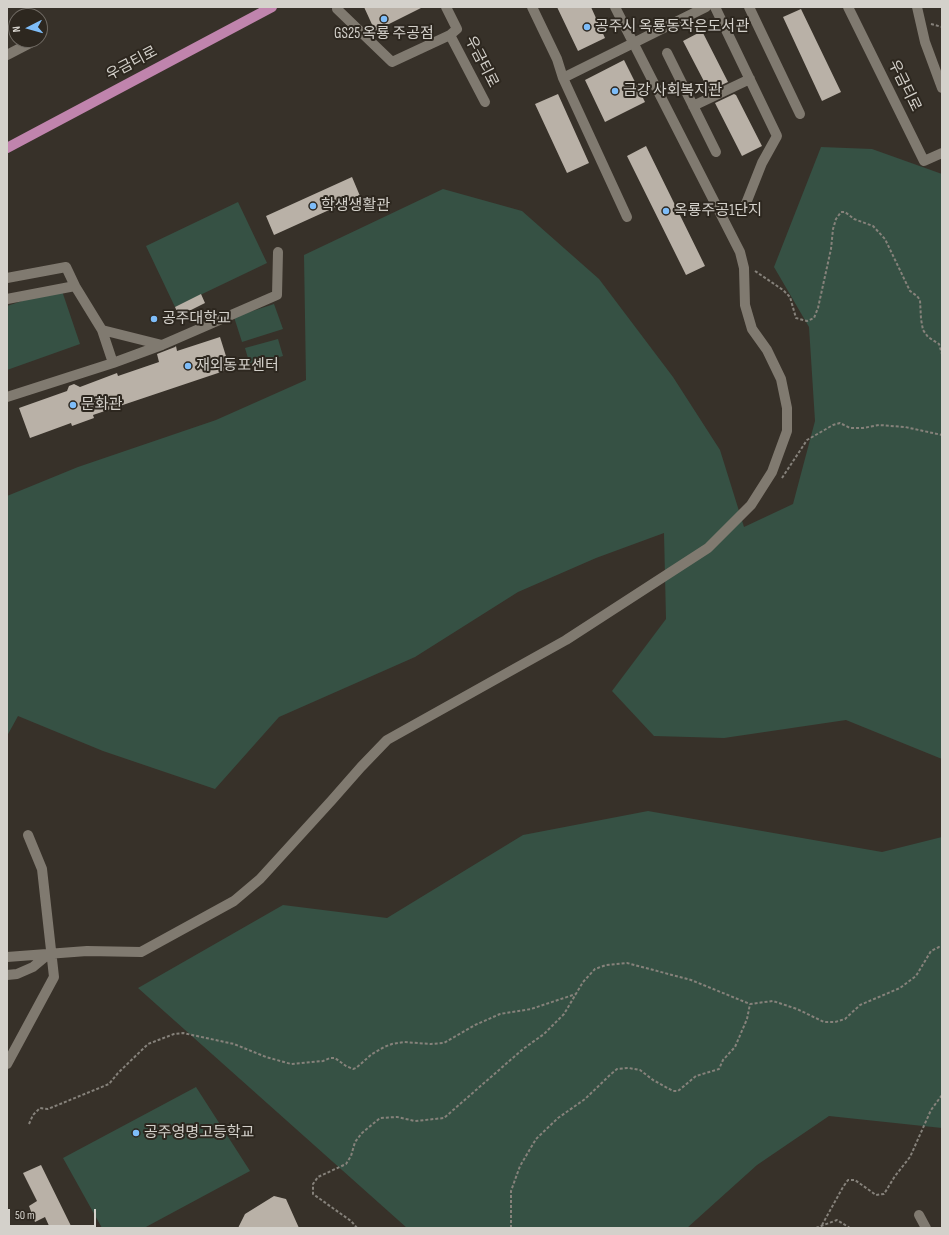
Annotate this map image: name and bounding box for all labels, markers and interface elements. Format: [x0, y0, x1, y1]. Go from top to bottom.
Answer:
north arrow [8, 8, 48, 48]
marker: GS25 옥룡 주공점 [379, 14, 389, 24]
place label: 공주시 옥룡동작은도서관 [595, 18, 749, 36]
marker: 공주시 옥룡동작은도서관 [582, 22, 592, 32]
place label: GS25 옥룡 주공점 [334, 25, 434, 43]
text: N [10, 26, 23, 33]
street label: 우금티로 [460, 33, 502, 91]
street label: 우금티로 [103, 43, 161, 85]
street label: 우금티로 [884, 57, 924, 115]
place label: 금강 사회복지관 [623, 82, 722, 100]
marker: 금강 사회복지관 [610, 86, 620, 96]
place label: 학생생활관 [321, 197, 390, 215]
marker: 학생생활관 [308, 201, 318, 211]
place label: 옥룡주공1단지 [674, 202, 762, 220]
marker: 옥룡주공1단지 [661, 206, 671, 216]
place label: 공주대학교 [162, 310, 231, 328]
marker: 공주대학교 [149, 314, 159, 324]
place label: 재외동포센터 [196, 357, 279, 375]
marker: 재외동포센터 [183, 361, 193, 371]
place label: 문화관 [81, 396, 122, 414]
marker: 문화관 [68, 400, 78, 410]
place label: 공주영명고등학교 [144, 1124, 254, 1142]
marker: 공주영명고등학교 [131, 1128, 141, 1138]
scale bar [10, 1201, 98, 1227]
text: 50 m [15, 1208, 35, 1223]

